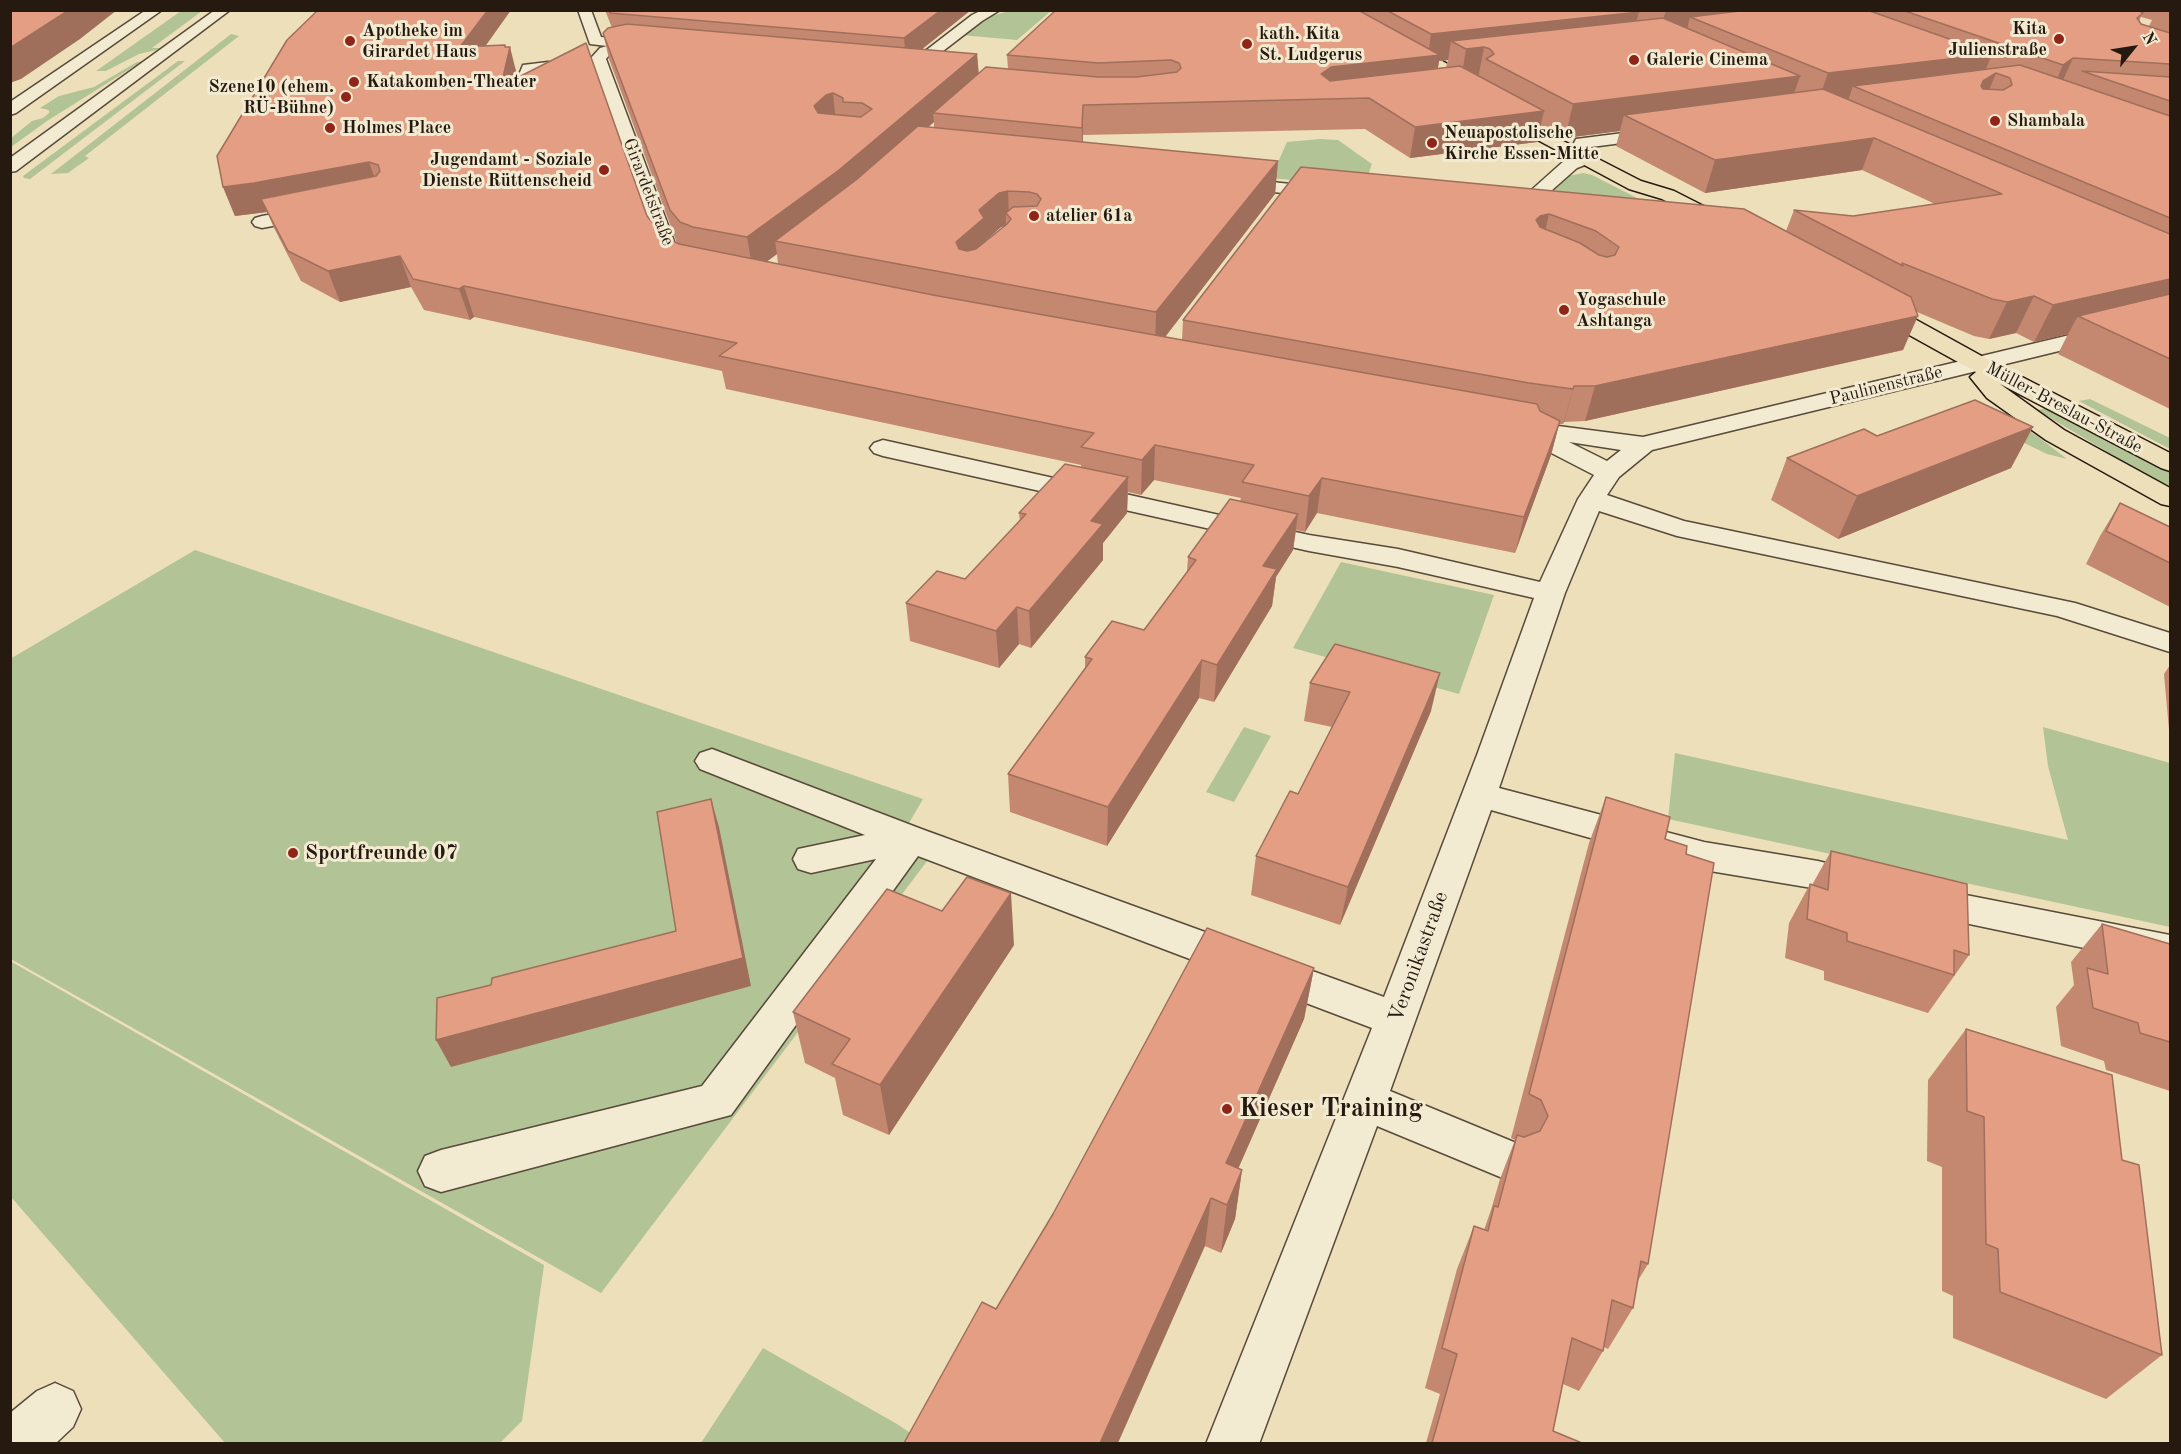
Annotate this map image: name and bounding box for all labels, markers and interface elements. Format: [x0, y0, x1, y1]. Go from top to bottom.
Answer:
place label: Kita Julienstraße [1948, 18, 2047, 60]
north arrow [2103, 18, 2163, 78]
place label: Apotheke im Girardet Haus [362, 20, 476, 63]
place label: kath. Kita St. Ludgerus [1259, 23, 1362, 66]
text: N [2139, 30, 2159, 48]
marker: Kita Julienstraße [2052, 32, 2066, 46]
marker: Apotheke im Girardet Haus [343, 34, 357, 48]
marker: kath. Kita St. Ludgerus [1240, 37, 1254, 51]
place label: Galerie Cinema [1646, 49, 1768, 71]
marker: Galerie Cinema [1627, 53, 1641, 67]
place label: Katakomben-Theater [366, 71, 536, 93]
marker: Katakomben-Theater [347, 75, 361, 89]
place label: Szene10 (ehem. RÜ-Bühne) [208, 76, 334, 118]
marker: Szene10 (ehem. RÜ-Bühne) [339, 90, 353, 104]
place label: Shambala [2007, 110, 2085, 132]
marker: Shambala [1988, 114, 2002, 128]
place label: Holmes Place [342, 117, 451, 139]
marker: Holmes Place [323, 121, 337, 135]
place label: Neuapostolische Kirche Essen-Mitte [1444, 122, 1599, 164]
street label: Girardetstraße [618, 135, 678, 249]
marker: Neuapostolische Kirche Essen-Mitte [1425, 136, 1439, 150]
place label: Jugendamt - Soziale Dienste Rüttenscheid [422, 149, 592, 192]
marker: Jugendamt - Soziale Dienste Rüttenscheid [597, 163, 611, 177]
place label: atelier 61a [1046, 205, 1132, 227]
marker: atelier 61a [1027, 209, 1041, 223]
place label: Yogaschule Ashtanga [1576, 289, 1666, 332]
marker: Yogaschule Ashtanga [1557, 303, 1571, 317]
street label: Müller-Breslau-Straße [1982, 358, 2146, 458]
street label: Paulinenstraße [1827, 362, 1945, 410]
place label: Sportfreunde 07 [305, 840, 458, 866]
marker: Sportfreunde 07 [286, 846, 300, 860]
street label: Veronikastraße [1384, 888, 1454, 1026]
place label: Kieser Training [1239, 1093, 1423, 1125]
marker: Kieser Training [1220, 1102, 1234, 1116]

